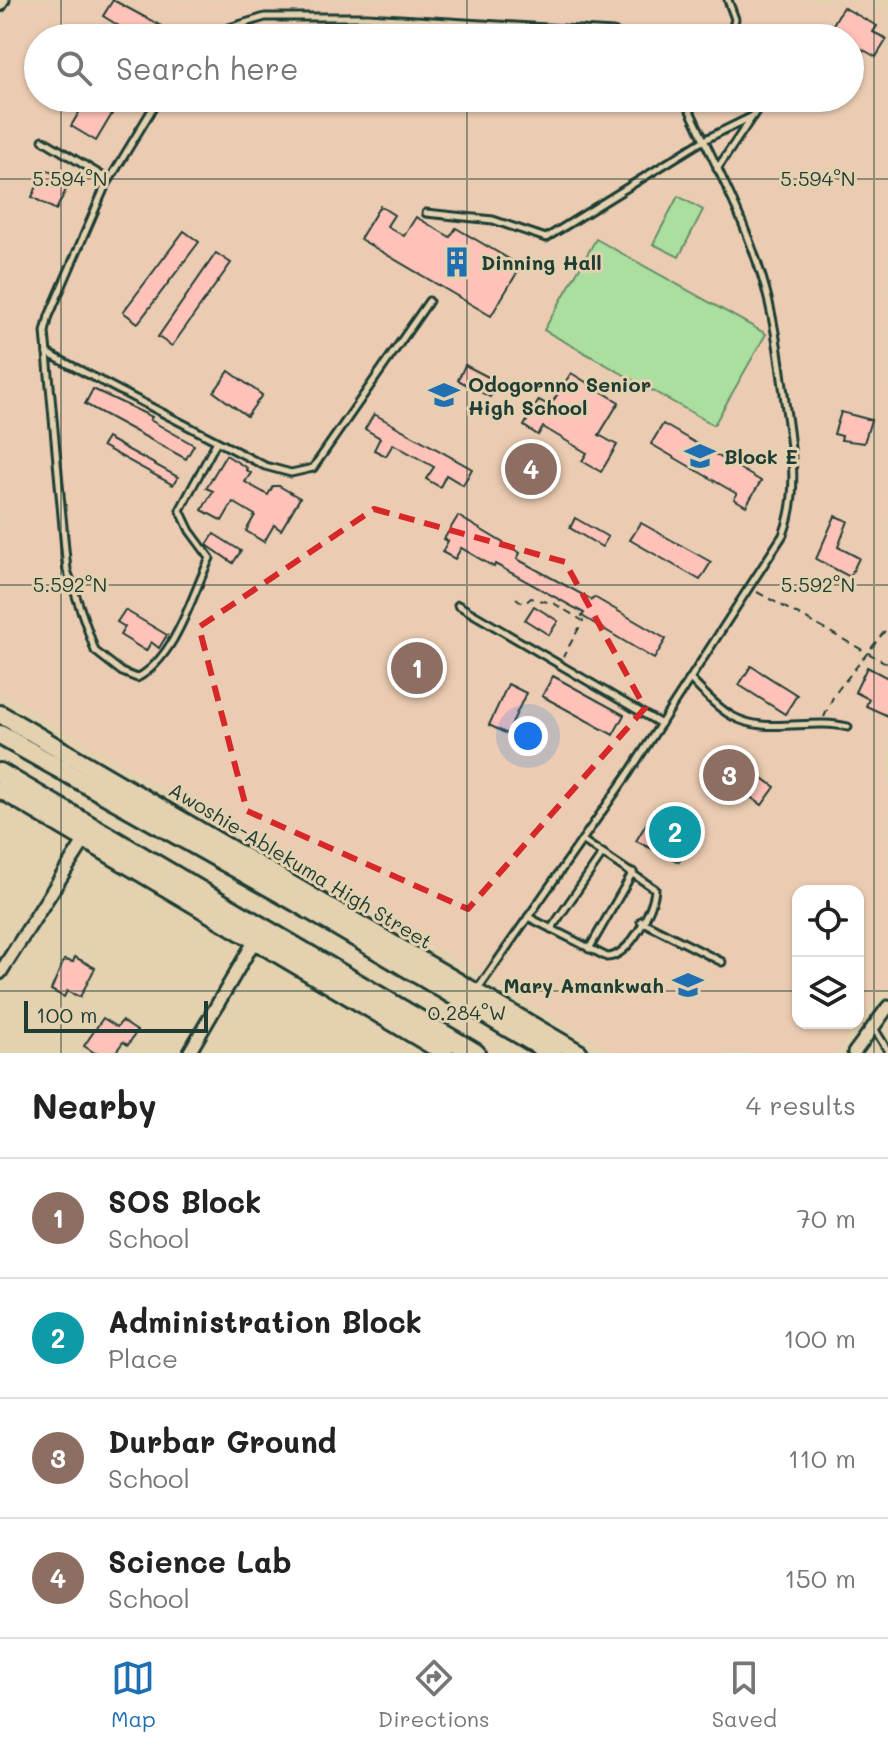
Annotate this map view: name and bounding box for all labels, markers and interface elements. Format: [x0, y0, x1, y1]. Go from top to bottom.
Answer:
search box [24, 24, 864, 112]
icon: search [52, 46, 96, 90]
text: Search here [116, 48, 299, 88]
text: 5.594°N [32, 165, 108, 191]
text: 5.594°N [780, 165, 856, 191]
building icon: Dinning Hall [440, 245, 474, 279]
place label: Dinning Hall [481, 249, 602, 275]
place label: Odogornno Senior High School [468, 371, 651, 420]
school or university icon: Odogornno Senior High School [427, 378, 461, 412]
pin: 4 [505, 439, 557, 499]
school or university icon: Block E [683, 439, 717, 473]
place label: Block E [724, 443, 798, 469]
text: 5.592°N [33, 571, 107, 597]
text: 5.592°N [781, 571, 855, 597]
pin: 1 [391, 638, 443, 698]
your location [508, 716, 548, 756]
pin: 3 [703, 745, 755, 805]
street label: Awoshie-Ablekuma High Street [165, 776, 437, 954]
pin: 2 [649, 802, 701, 862]
map controls [792, 885, 864, 1029]
button: locate [792, 885, 864, 957]
button: layers [792, 957, 864, 1029]
school or university icon: Mary Amankwah [671, 968, 705, 1002]
place label: Mary Amankwah [503, 972, 664, 998]
scale bar [24, 997, 208, 1033]
text: 0.284°W [428, 999, 506, 1025]
text: 100 m [36, 1000, 98, 1029]
text: Nearby [32, 1083, 157, 1128]
text: 4 results [746, 1088, 856, 1122]
text: SOS Block [108, 1181, 261, 1221]
text: 1 [52, 1201, 64, 1235]
text: 70 m [796, 1201, 856, 1235]
text: School [108, 1221, 190, 1255]
text: Administration Block [108, 1301, 422, 1341]
text: 2 [51, 1321, 65, 1355]
text: 100 m [783, 1321, 856, 1355]
text: Place [108, 1341, 178, 1375]
text: Durbar Ground [108, 1421, 337, 1461]
text: 3 [50, 1441, 66, 1475]
text: 110 m [788, 1441, 856, 1475]
text: School [108, 1461, 190, 1495]
text: Science Lab [108, 1541, 291, 1581]
text: 4 [50, 1561, 66, 1595]
text: 150 m [784, 1561, 856, 1595]
text: School [108, 1581, 190, 1615]
tab: Map [111, 1656, 156, 1733]
tab: Directions [378, 1656, 490, 1733]
tab: Saved [712, 1656, 777, 1733]

